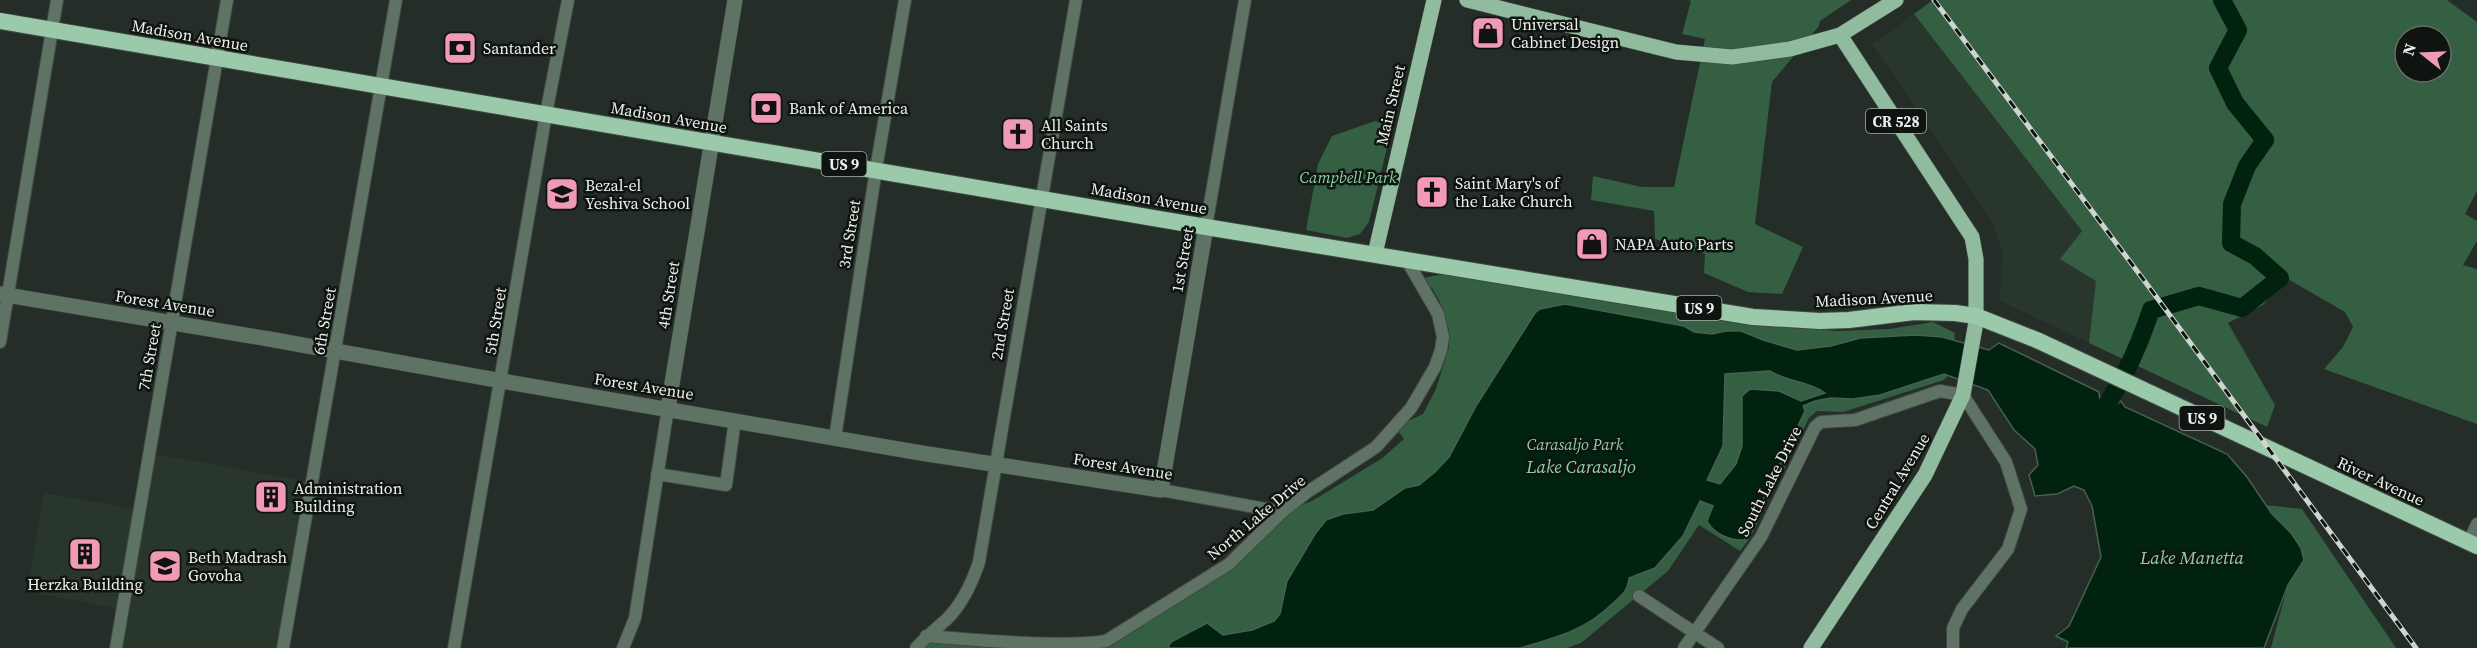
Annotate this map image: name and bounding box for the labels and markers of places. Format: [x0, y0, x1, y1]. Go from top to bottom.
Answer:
place label: Universal Cabinet Design [1511, 13, 1620, 53]
shop icon: Universal Cabinet Design [1470, 15, 1506, 51]
bank icon: Santander [442, 30, 478, 66]
place label: Santander [483, 37, 556, 59]
bank icon: Bank of America [748, 90, 784, 126]
place label: Bank of America [789, 97, 909, 119]
place label: All Saints Church [1041, 114, 1108, 154]
church icon: All Saints Church [1000, 116, 1036, 152]
place label: Saint Mary's of the Lake Church [1455, 172, 1573, 212]
place label: Bezal-el Yeshiva School [585, 174, 690, 214]
church icon: Saint Mary's of the Lake Church [1414, 174, 1450, 210]
school or university icon: Bezal-el Yeshiva School [544, 176, 580, 212]
shop icon: NAPA Auto Parts [1574, 226, 1610, 262]
place label: NAPA Auto Parts [1615, 233, 1733, 255]
place label: Administration Building [294, 477, 403, 517]
building icon: Administration Building [253, 479, 289, 515]
building icon: Herzka Building [67, 536, 103, 572]
place label: Beth Madrash Govoha [188, 546, 288, 586]
school or university icon: Beth Madrash Govoha [147, 548, 183, 584]
place label: Herzka Building [27, 573, 143, 595]

